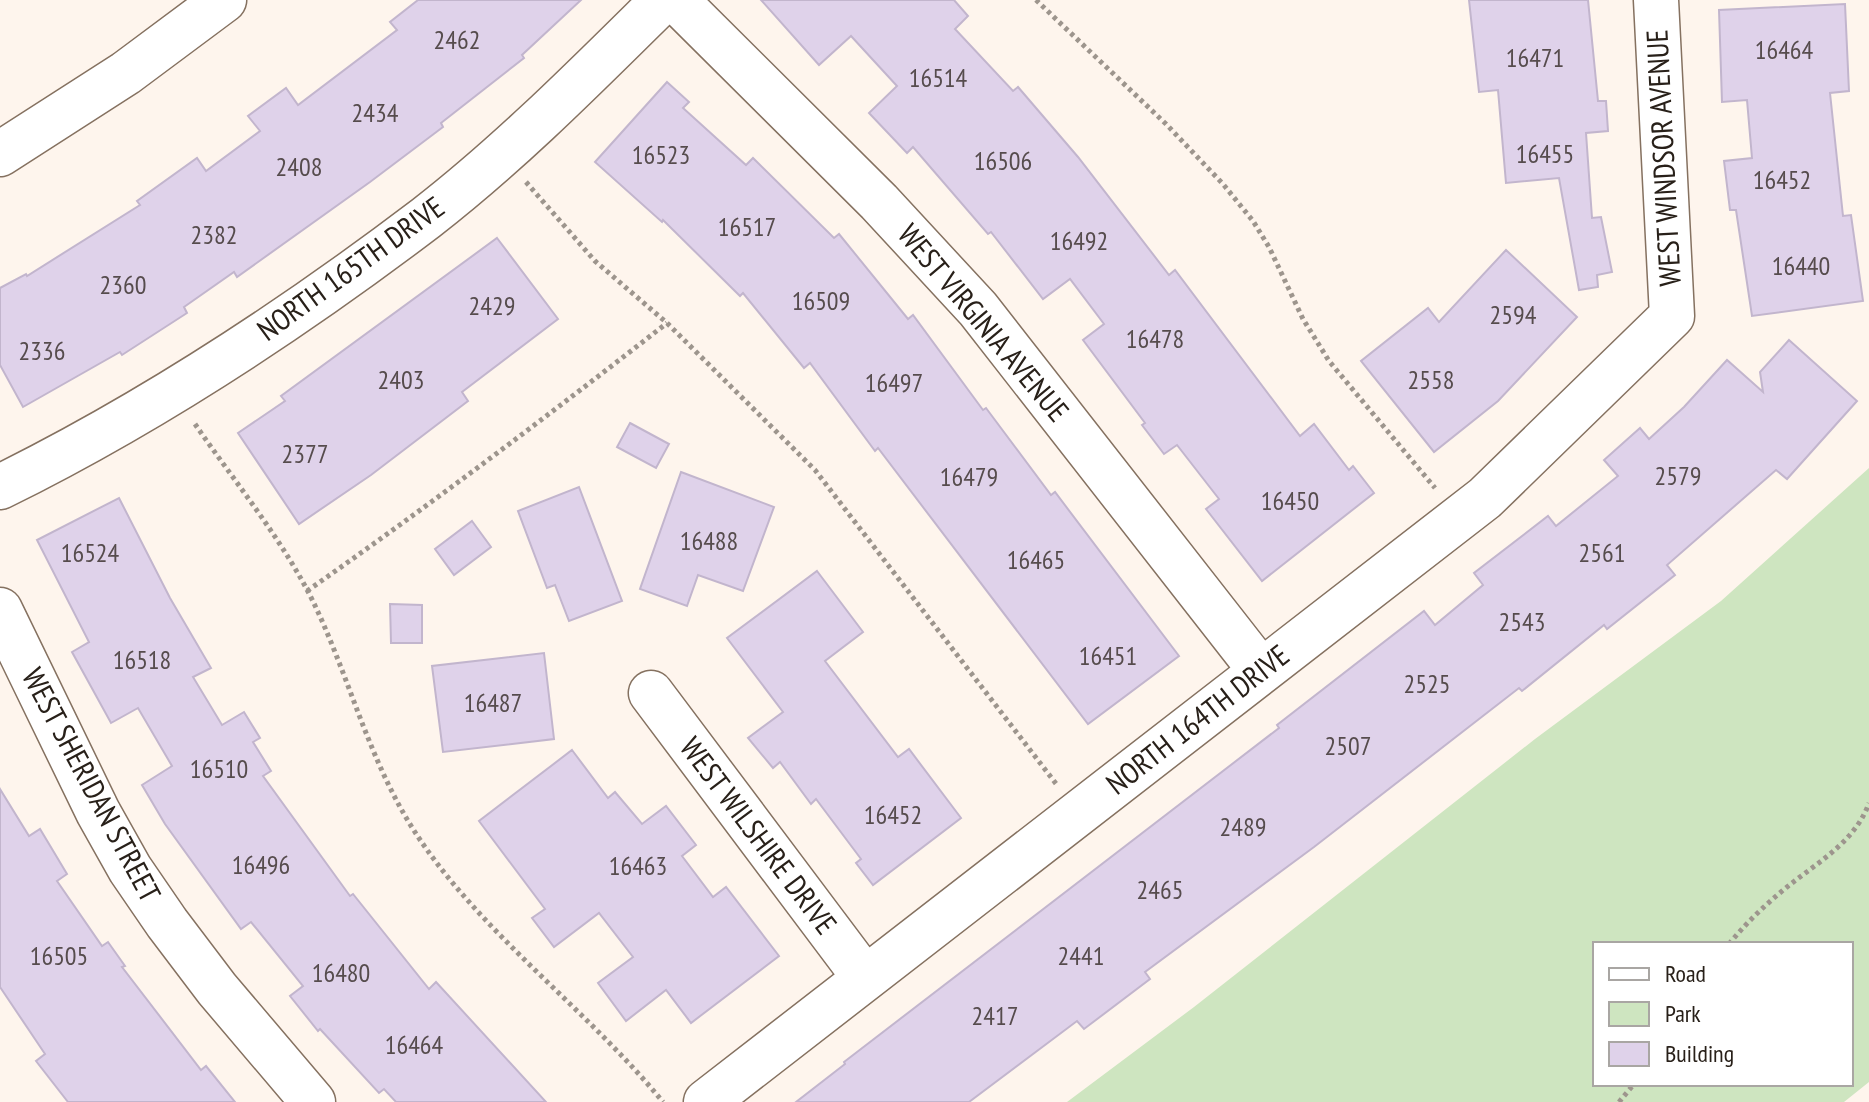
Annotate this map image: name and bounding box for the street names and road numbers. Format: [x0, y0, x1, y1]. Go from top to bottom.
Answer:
street label: WEST WINDSOR AVENUE [1636, 29, 1689, 287]
street label: NORTH 165TH DRIVE [249, 187, 451, 349]
street label: WEST VIRGINIA AVENUE [890, 215, 1078, 429]
street label: NORTH 164TH DRIVE [1098, 635, 1296, 802]
street label: WEST SHERIDAN STREET [14, 661, 170, 908]
street label: WEST WILSHIRE DRIVE [672, 729, 846, 942]

